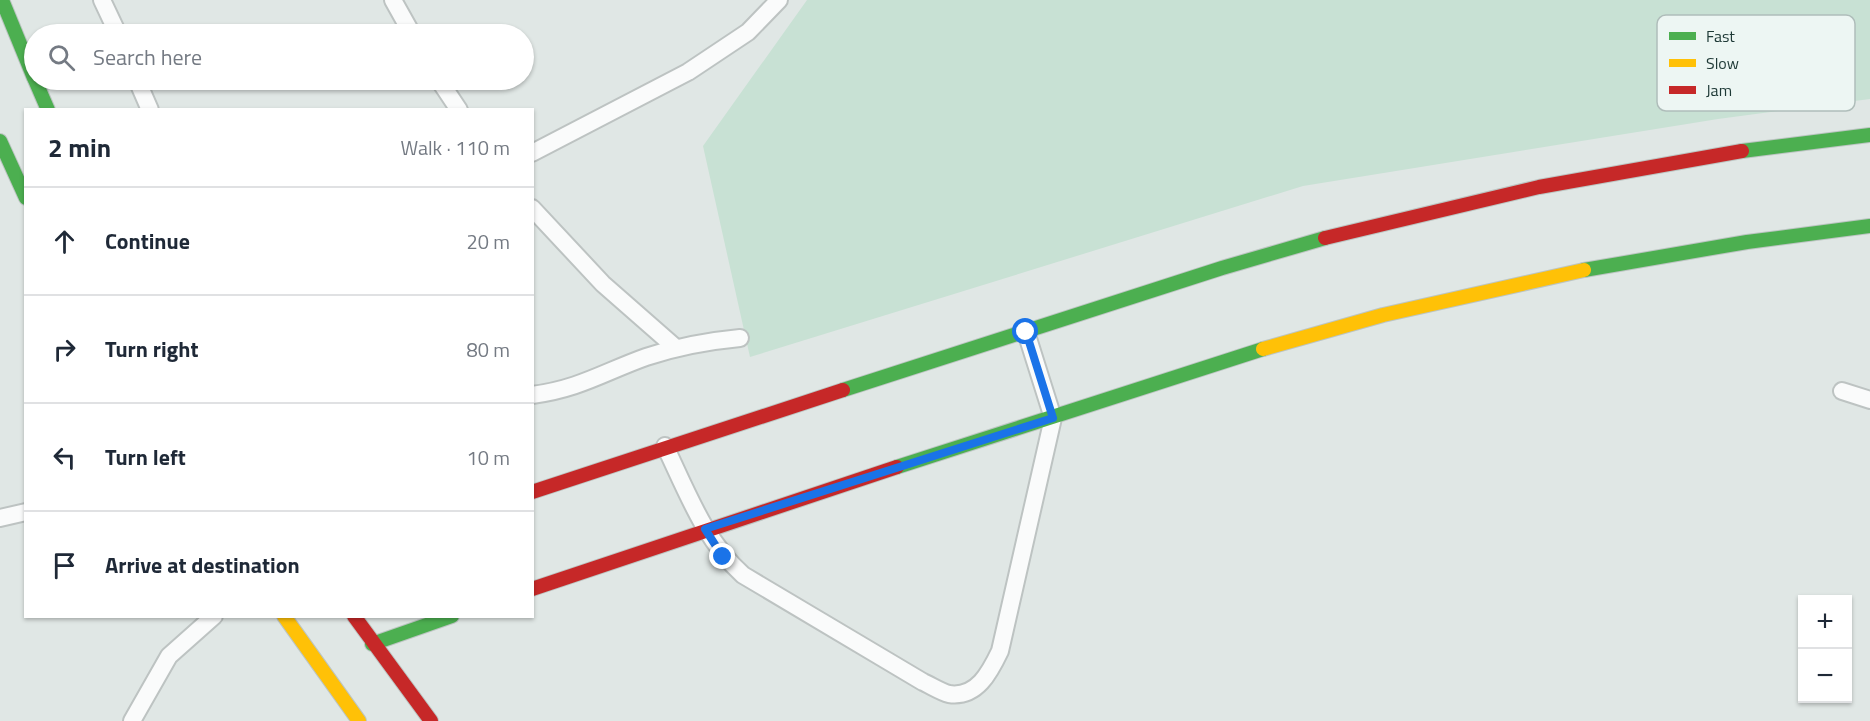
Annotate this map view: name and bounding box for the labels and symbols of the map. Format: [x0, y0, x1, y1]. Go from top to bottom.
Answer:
legend [1657, 15, 1855, 111]
text: Fast [1706, 24, 1735, 48]
text: Slow [1706, 51, 1739, 75]
text: Jam [1706, 78, 1732, 102]
route start [1012, 318, 1038, 344]
route end [709, 543, 735, 569]

